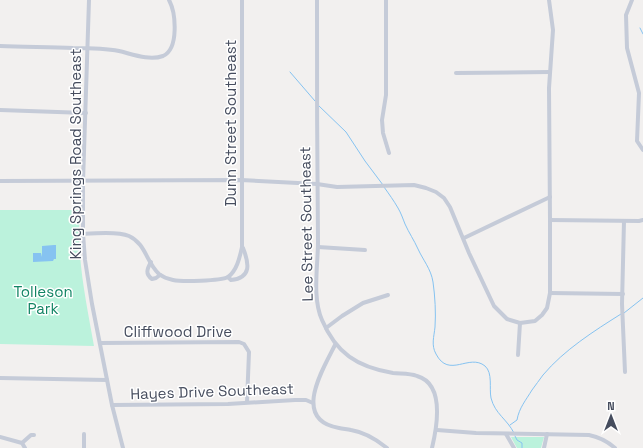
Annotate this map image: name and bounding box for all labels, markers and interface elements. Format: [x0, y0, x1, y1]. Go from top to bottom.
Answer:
street label: Dunn Street Southeast [221, 39, 240, 206]
street label: King Springs Road Southeast [66, 49, 85, 259]
street label: Lee Street Southeast [295, 146, 317, 302]
park label: Tolleson Park [13, 282, 73, 318]
street label: Cliffwood Drive [124, 322, 232, 341]
street label: Hayes Drive Southeast [130, 379, 294, 403]
north arrow [591, 396, 631, 436]
text: N [607, 399, 615, 413]

